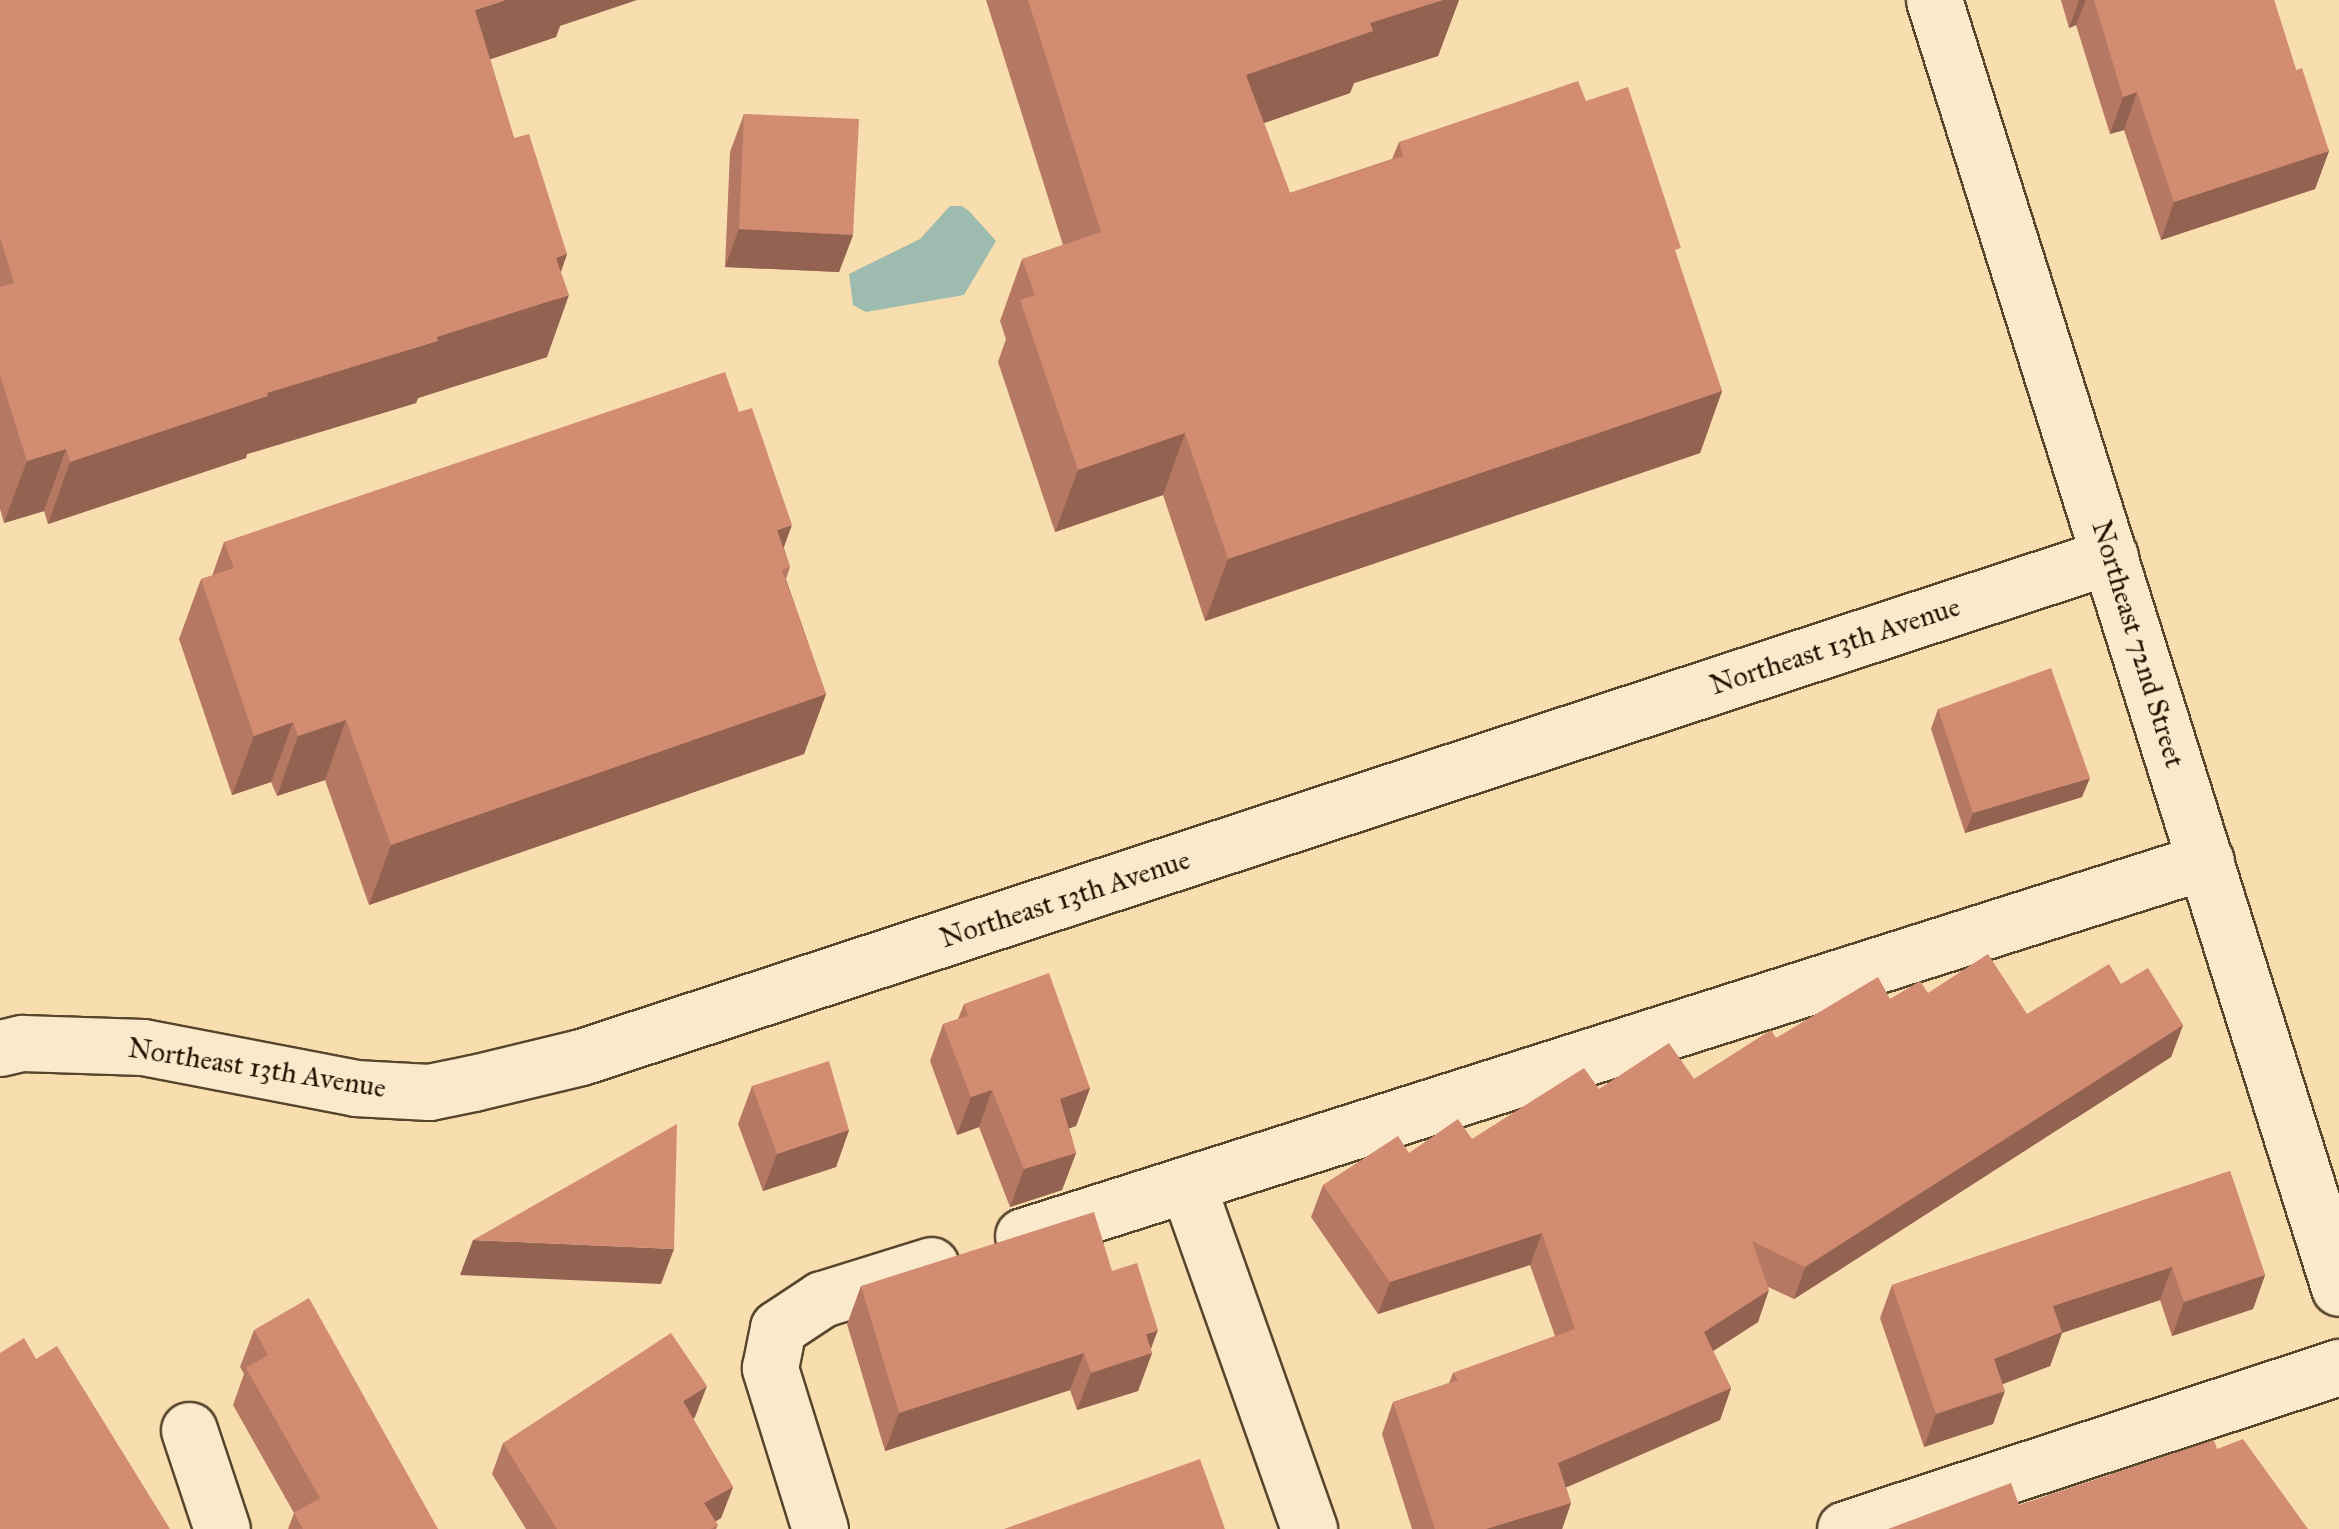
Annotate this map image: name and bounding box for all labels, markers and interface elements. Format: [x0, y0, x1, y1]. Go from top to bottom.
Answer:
street label: Northeast 72nd Street [2084, 516, 2192, 772]
street label: Northeast 13th Avenue [1706, 590, 1964, 702]
street label: Northeast 13th Avenue [936, 843, 1194, 955]
street label: Northeast 13th Avenue [126, 1031, 388, 1105]

